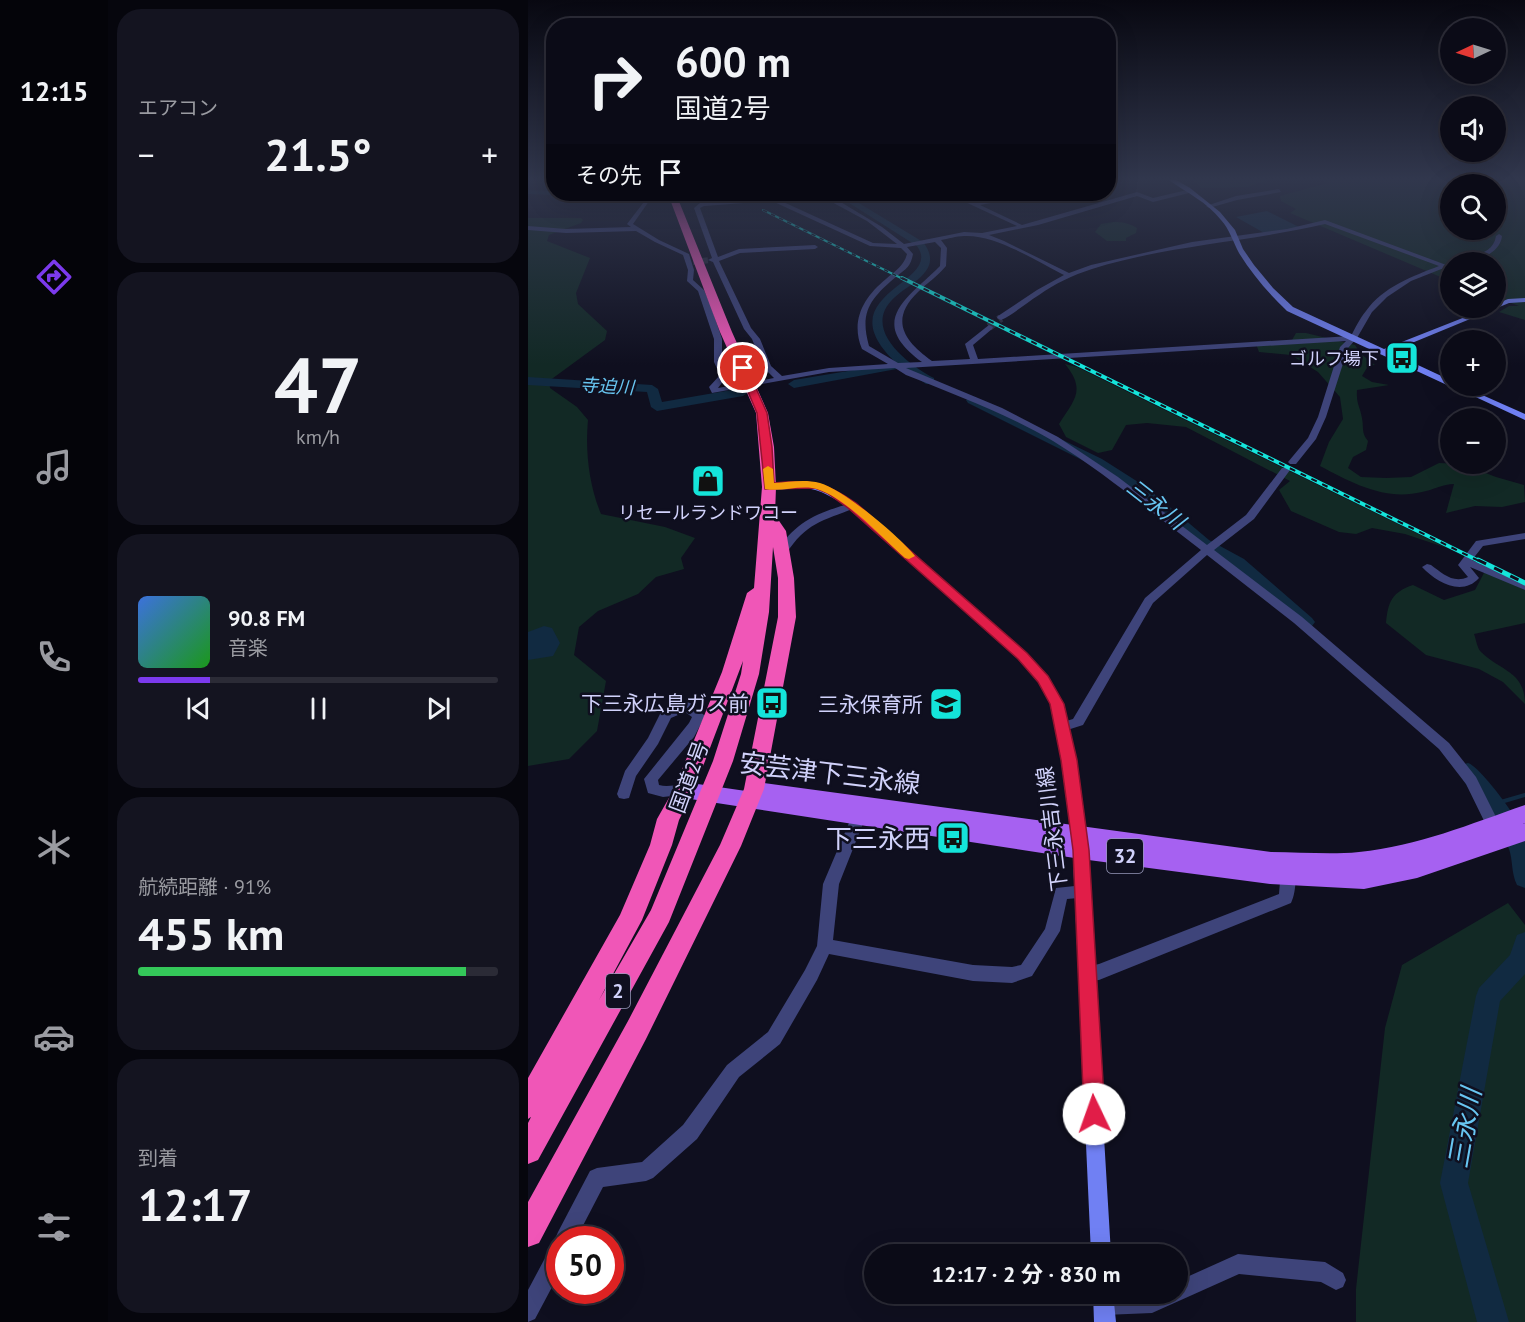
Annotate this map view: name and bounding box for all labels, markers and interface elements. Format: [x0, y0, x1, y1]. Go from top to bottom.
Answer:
north arrow [1440, 18, 1506, 84]
map controls [1440, 18, 1506, 474]
text: 600 m [675, 34, 791, 89]
icon: right [576, 42, 654, 120]
text: 12:15 [20, 74, 88, 108]
text: 国道2号 [675, 91, 771, 125]
text: エアコン [138, 95, 218, 121]
button: sound [1440, 96, 1506, 162]
text: 21.5° [264, 125, 372, 183]
text: − [138, 133, 155, 176]
text: + [481, 133, 498, 176]
icon: arrive [654, 156, 687, 189]
text: その先 [576, 161, 642, 189]
button: search [1440, 174, 1506, 240]
button: layers [1440, 252, 1506, 318]
icon: directions [33, 256, 75, 298]
button: + [1440, 330, 1506, 396]
text: 47 [274, 334, 362, 435]
bus stop icon: ゴルフ場下 [1384, 340, 1420, 376]
pin [717, 342, 768, 393]
place label: ゴルフ場下 [1289, 347, 1379, 370]
icon: arrive [726, 351, 759, 384]
water label: 寺迫川 [579, 373, 637, 399]
button: − [1440, 408, 1506, 474]
text: km/h [296, 424, 340, 450]
icon: music [33, 446, 75, 488]
shop icon: リセールランドワコー [690, 463, 726, 499]
water label: 三永川 [1121, 473, 1192, 537]
place label: リセールランドワコー [618, 501, 798, 524]
text: 90.8 FM [228, 604, 305, 632]
text: 音楽 [228, 635, 268, 661]
icon: phone [33, 636, 75, 678]
bus stop icon: 下三永広島ガス前 [754, 685, 790, 721]
school or university icon: 三永保育所 [928, 686, 964, 722]
place label: 下三永広島ガス前 [581, 690, 749, 717]
place label: 三永保育所 [818, 691, 923, 718]
icon: previous [182, 692, 215, 725]
icon: pause [302, 692, 335, 725]
icon: next [422, 692, 455, 725]
street label: 国道2号 [664, 737, 714, 817]
street label: 安芸津下三永線 [738, 746, 922, 800]
street label: 下三永吉川線 [1031, 765, 1073, 893]
bus stop icon: 下三永西 [935, 820, 971, 856]
place label: 下三永西 [826, 822, 930, 855]
icon: climate [33, 826, 75, 868]
road number: 32 [1107, 839, 1143, 873]
text: 航続距離 · 91% [138, 874, 271, 900]
text: 455 km [138, 904, 284, 962]
road number: 2 [606, 974, 630, 1008]
icon: car [33, 1016, 75, 1058]
position arrow [1062, 1082, 1126, 1146]
water label: 三永川 [1440, 1082, 1488, 1171]
text: 到着 [138, 1145, 178, 1171]
text: 12:17 [138, 1175, 252, 1233]
icon: filters [33, 1206, 75, 1248]
speed limit sign: 50 [546, 1226, 624, 1304]
text: 12:17 · 2 分 · 830 m [932, 1260, 1120, 1288]

